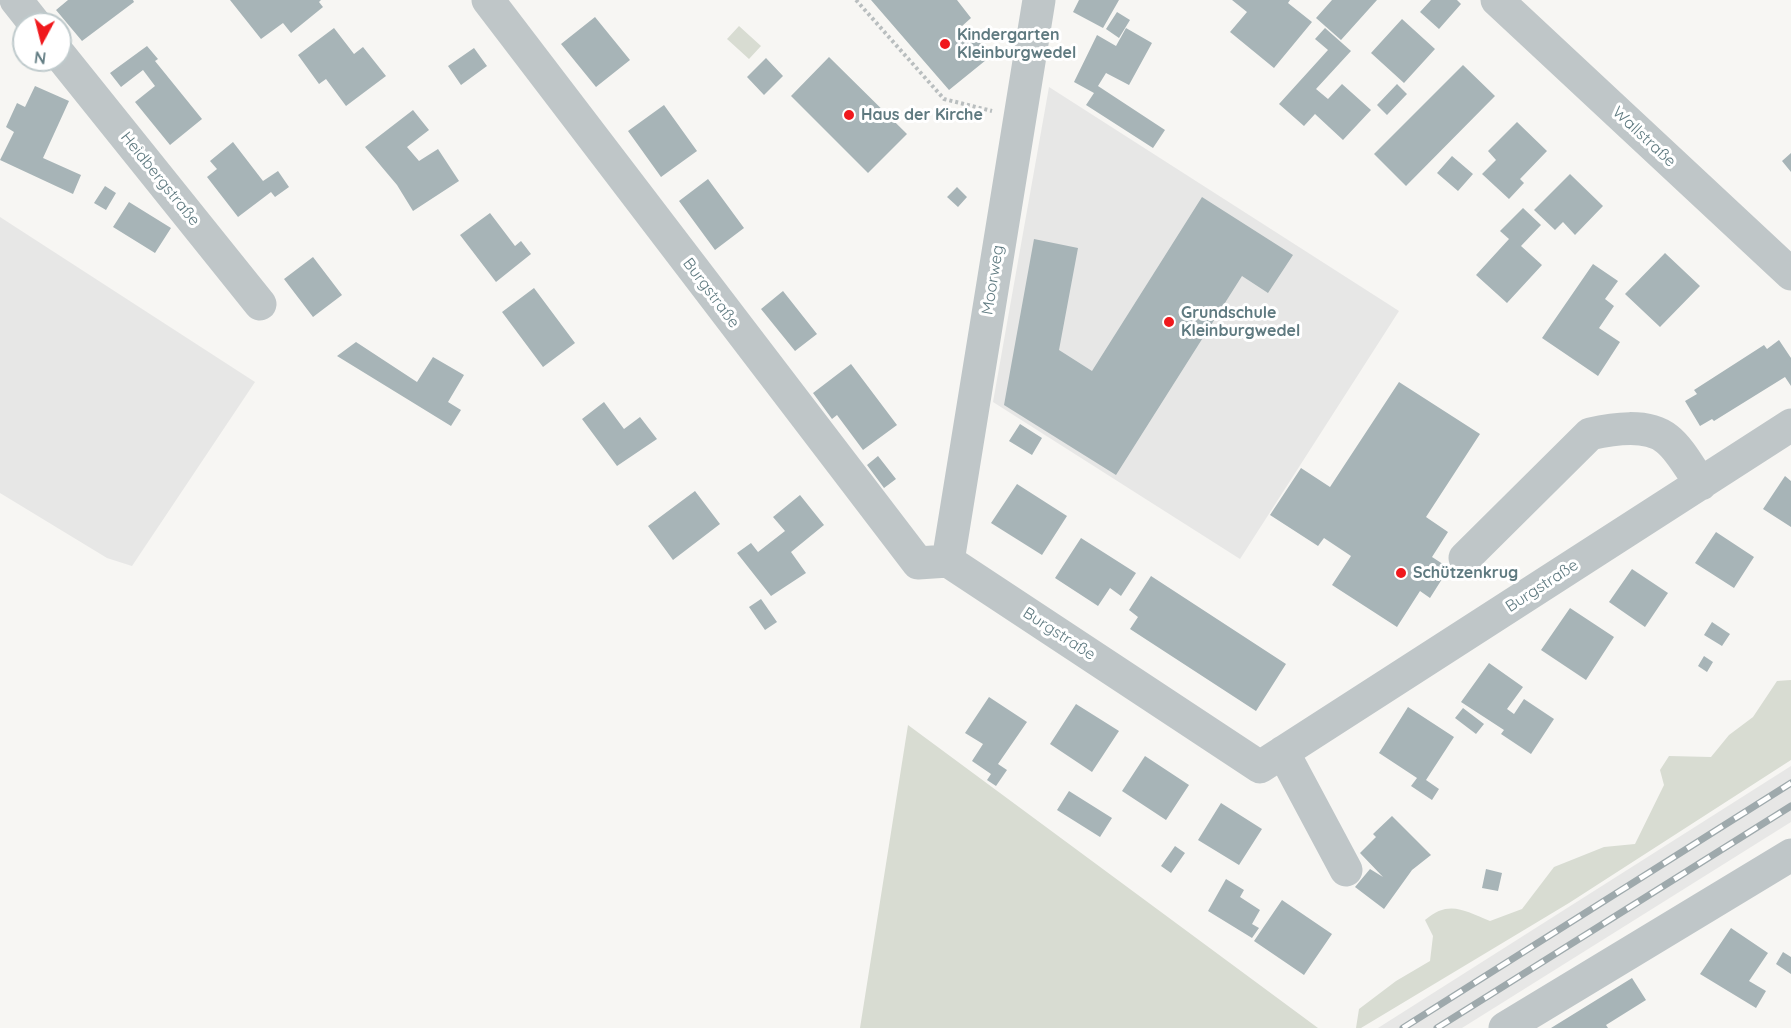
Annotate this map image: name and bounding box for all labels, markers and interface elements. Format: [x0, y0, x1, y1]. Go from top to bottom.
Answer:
north arrow [12, 12, 72, 72]
place label: Kindergarten Kleinburgwedel [957, 25, 1076, 63]
marker: Kindergarten Kleinburgwedel [938, 37, 952, 51]
text: N [33, 47, 47, 69]
street label: Wallstraße [1608, 103, 1680, 171]
place label: Haus der Kirche [861, 105, 983, 125]
marker: Haus der Kirche [842, 108, 856, 122]
street label: Heidbergstraße [116, 128, 204, 230]
street label: Moorweg [978, 244, 1008, 316]
street label: Burgstraße [678, 254, 744, 332]
place label: Grundschule Kleinburgwedel [1181, 303, 1300, 341]
marker: Grundschule Kleinburgwedel [1162, 315, 1176, 329]
street label: Burgstraße [1502, 555, 1582, 617]
place label: Schützenkrug [1413, 563, 1518, 583]
marker: Schützenkrug [1394, 566, 1408, 580]
street label: Burgstraße [1019, 603, 1099, 665]

